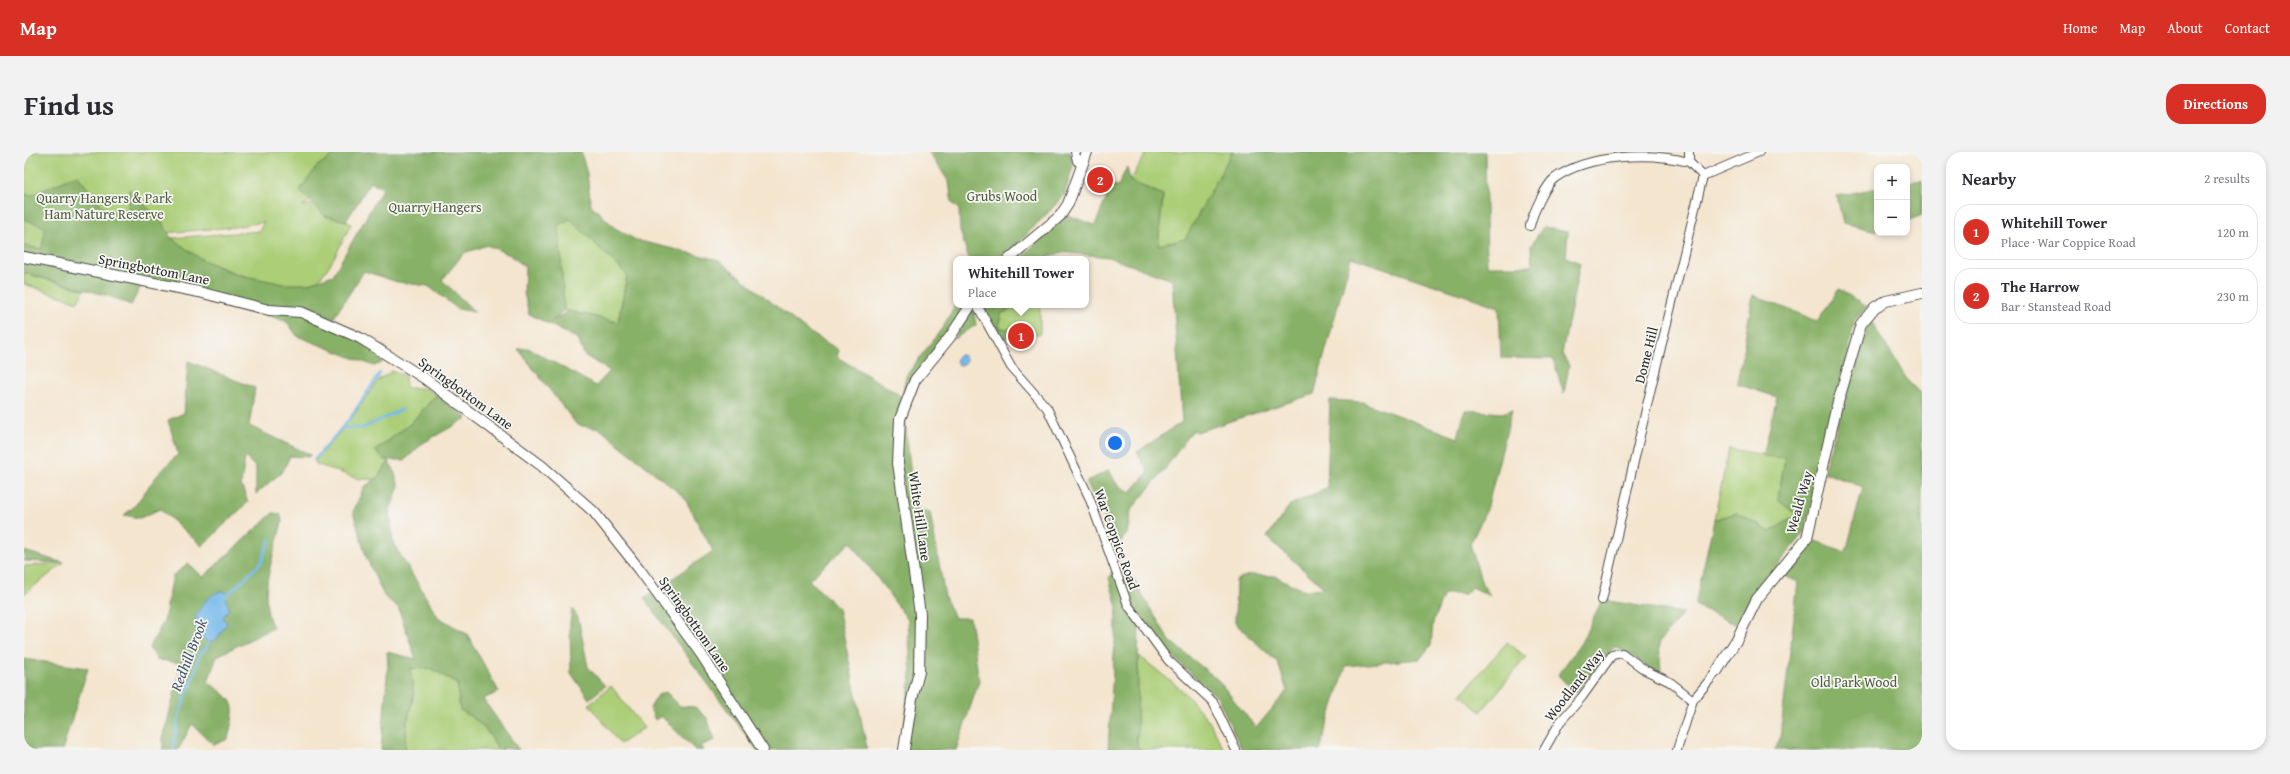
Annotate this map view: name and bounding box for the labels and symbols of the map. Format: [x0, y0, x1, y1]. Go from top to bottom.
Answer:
pin: 2 [1087, 165, 1113, 195]
park label: Grubs Wood [967, 186, 1038, 206]
park label: Quarry Hangers & Park Ham Nature Reserve [36, 188, 173, 224]
park label: Quarry Hangers [389, 197, 481, 217]
street label: Springbottom Lane [97, 248, 212, 290]
pin: 1 [1008, 321, 1034, 351]
street label: Dome Hill [1629, 324, 1663, 385]
street label: Springbottom Lane [415, 352, 518, 434]
your location [1105, 433, 1125, 453]
street label: Weald Way [1781, 468, 1817, 536]
street label: White Hill Lane [904, 470, 936, 563]
street label: War Coppice Road [1090, 486, 1145, 593]
street label: Springbottom Lane [654, 572, 736, 676]
water label: Redhill Brook [165, 616, 212, 695]
street label: Woodland Way [1539, 645, 1609, 725]
park label: Old Park Wood [1811, 672, 1898, 692]

